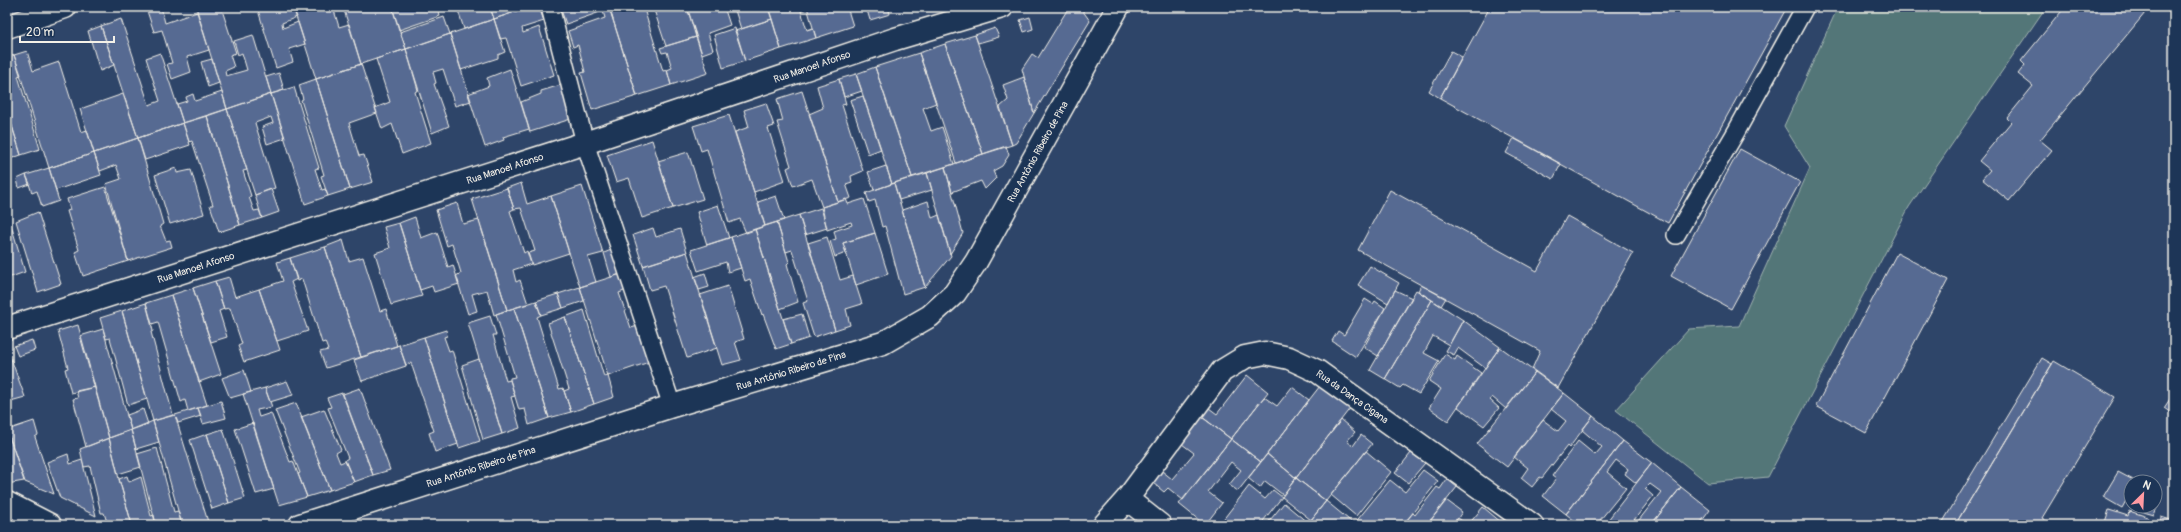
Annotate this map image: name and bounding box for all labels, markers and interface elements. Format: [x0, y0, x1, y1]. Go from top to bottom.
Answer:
scale bar [20, 18, 114, 44]
text: 20 m [26, 25, 55, 40]
street label: Rua Manoel Afonso [772, 48, 853, 86]
street label: Rua Antônio Ribeiro de Pina [1005, 99, 1071, 205]
street label: Rua Manoel Afonso [465, 151, 546, 187]
street label: Rua Manoel Afonso [156, 250, 237, 286]
street label: Rua Antônio Ribeiro de Pina [735, 349, 848, 393]
street label: Rua da Dança Cigana [1314, 368, 1391, 427]
street label: Rua Antônio Ribeiro de Pina [425, 444, 537, 490]
north arrow [2123, 474, 2163, 514]
text: N [2141, 478, 2153, 493]

